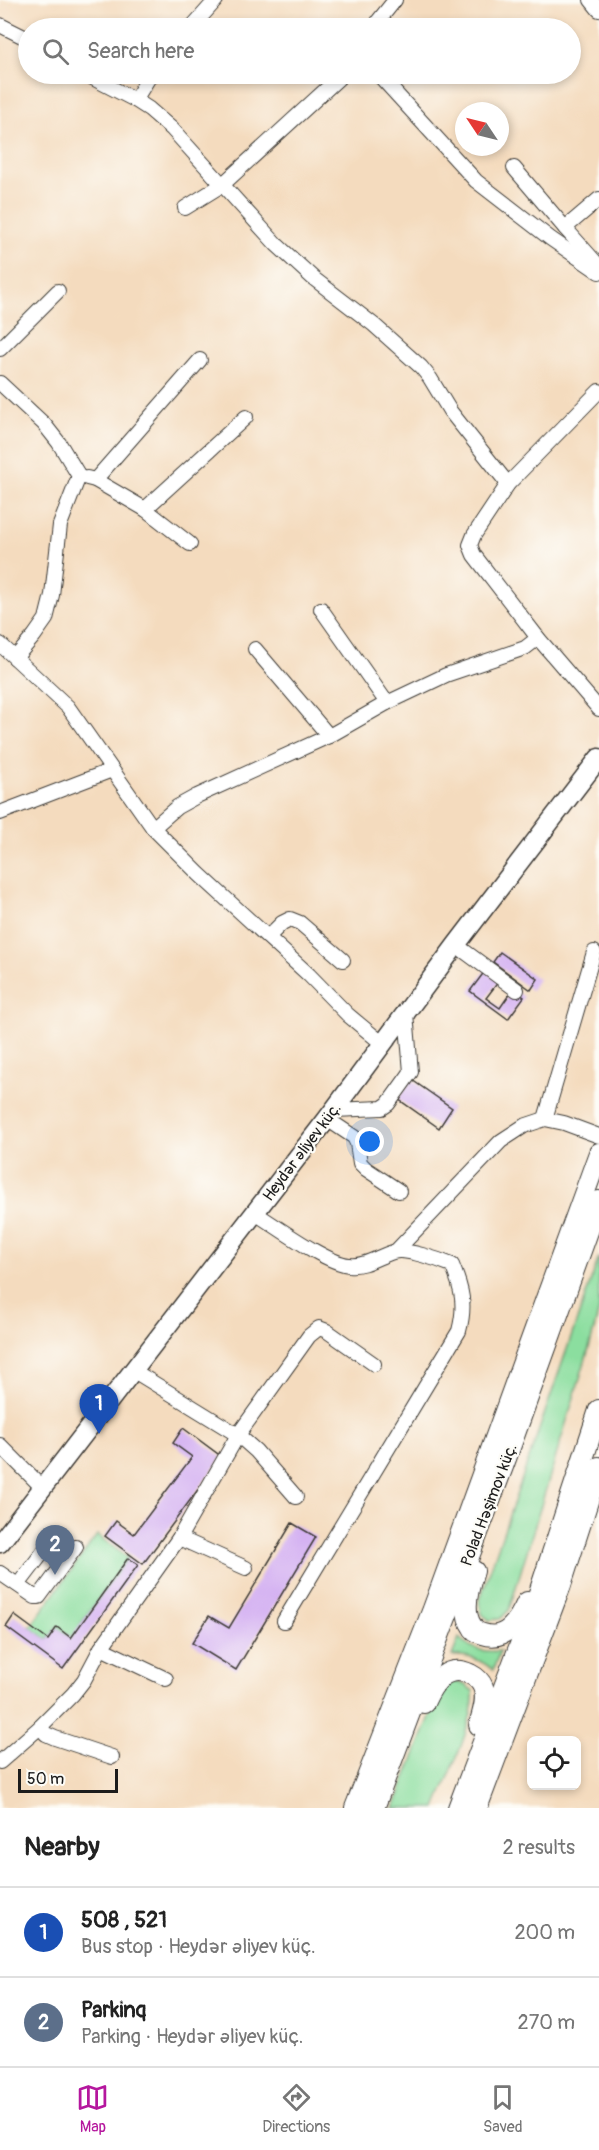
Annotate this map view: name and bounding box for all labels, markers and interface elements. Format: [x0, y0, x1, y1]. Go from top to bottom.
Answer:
search box [18, 18, 581, 84]
icon: search [39, 35, 72, 68]
text: Search here [87, 37, 194, 65]
north arrow [455, 102, 509, 156]
street label: Heydər Əliyev küç. [258, 1099, 346, 1205]
your location [355, 1127, 384, 1156]
pin: 1 [80, 1384, 118, 1434]
street label: Polad Həşimov küç. [456, 1441, 522, 1569]
pin: 2 [36, 1526, 74, 1575]
map controls [527, 1736, 581, 1790]
button: locate [527, 1736, 581, 1790]
scale bar [18, 1766, 118, 1794]
text: 50 m [27, 1769, 64, 1789]
text: Nearby [24, 1831, 100, 1863]
text: 2 results [503, 1835, 575, 1860]
text: 508 , 521 [81, 1906, 167, 1934]
text: 1 [40, 1920, 47, 1945]
text: 200 m [514, 1920, 575, 1945]
text: Bus stop · Heydər Əliyev küç. [81, 1934, 316, 1959]
text: Parkinq [81, 1996, 146, 2024]
text: 2 [38, 2010, 49, 2035]
text: 270 m [517, 2010, 575, 2035]
text: Parking · Heydər Əliyev küç. [81, 2024, 303, 2049]
tab: Map [76, 2081, 109, 2137]
tab: Directions [262, 2081, 330, 2137]
tab: Saved [483, 2081, 523, 2137]

